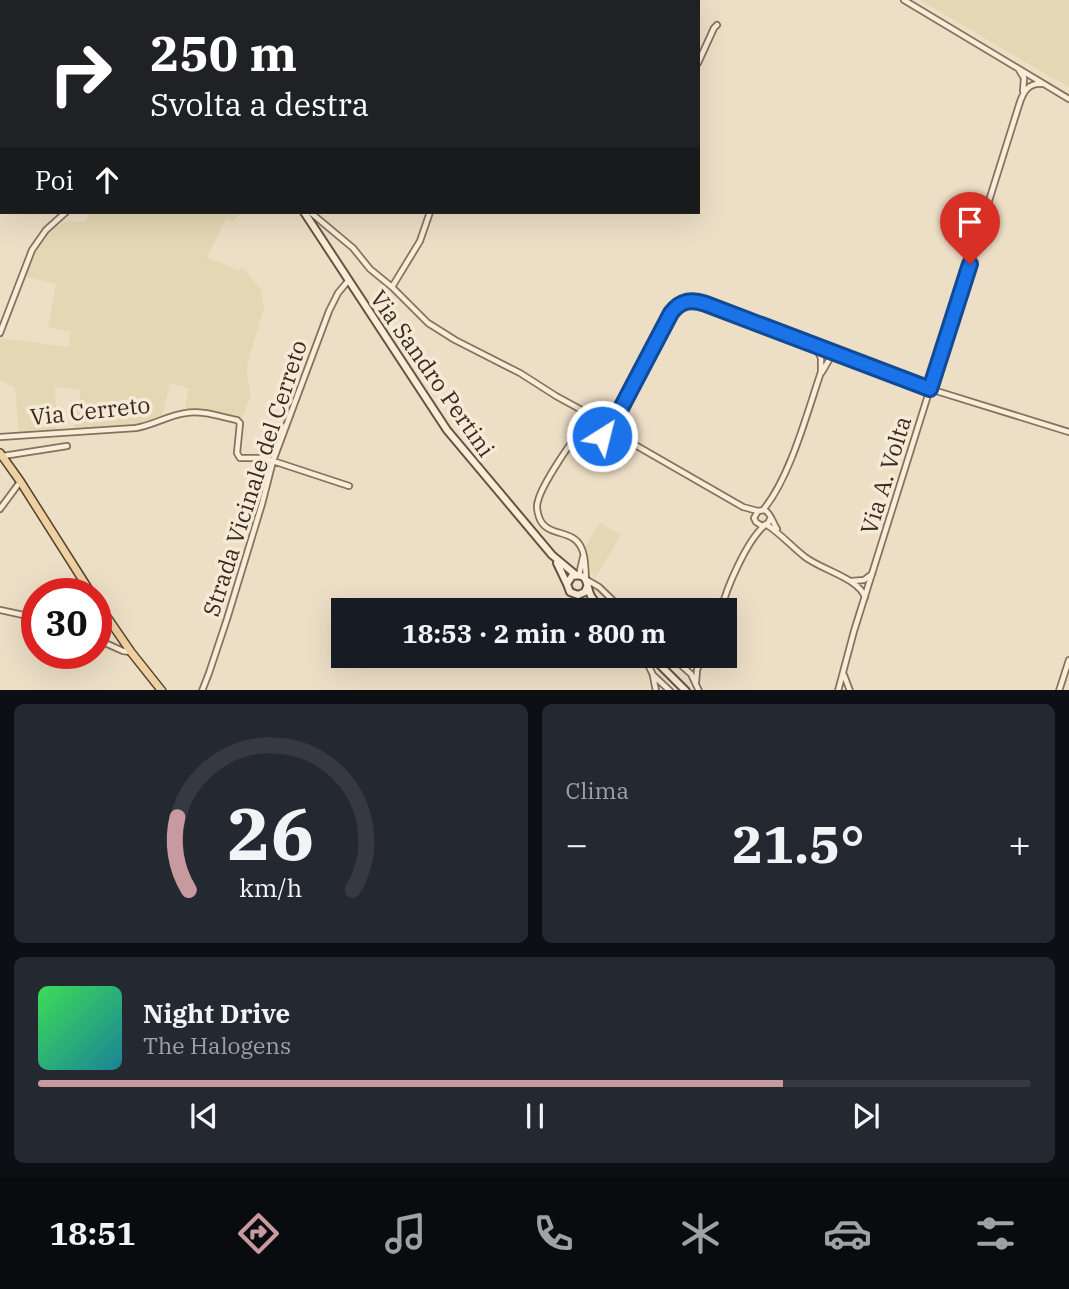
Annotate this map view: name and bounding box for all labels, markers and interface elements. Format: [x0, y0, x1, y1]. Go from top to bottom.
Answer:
text: 250 m [150, 21, 297, 84]
icon: right [35, 28, 126, 119]
text: Svolta a destra [150, 83, 369, 125]
icon: ahead [88, 161, 126, 199]
text: Poi [35, 163, 74, 197]
pin [940, 192, 1000, 264]
icon: arrive [951, 203, 989, 241]
street label: Via Sandro Pertini [364, 284, 502, 462]
street label: Strada Vicinale del Cerreto [195, 336, 313, 620]
street label: Via Cerreto [28, 389, 152, 431]
position arrow [565, 399, 639, 473]
street label: Via A. Volta [853, 412, 917, 538]
speed limit sign: 30 [21, 578, 112, 669]
text: 18:53 · 2 min · 800 m [402, 616, 666, 650]
text: Clima [566, 775, 629, 805]
text: 26 [227, 785, 314, 880]
text: 21.5° [732, 810, 865, 877]
text: − [566, 819, 588, 868]
text: + [1008, 819, 1031, 868]
text: km/h [239, 870, 302, 903]
text: Night Drive [143, 996, 290, 1030]
text: The Halogens [143, 1030, 291, 1060]
icon: previous [185, 1097, 223, 1135]
icon: pause [516, 1097, 554, 1135]
icon: next [847, 1097, 885, 1135]
icon: directions [234, 1209, 283, 1258]
icon: music [381, 1209, 430, 1258]
icon: phone [529, 1209, 578, 1258]
icon: climate [676, 1209, 725, 1258]
icon: car [823, 1209, 872, 1258]
icon: filters [971, 1209, 1020, 1258]
text: 18:51 [49, 1212, 136, 1254]

